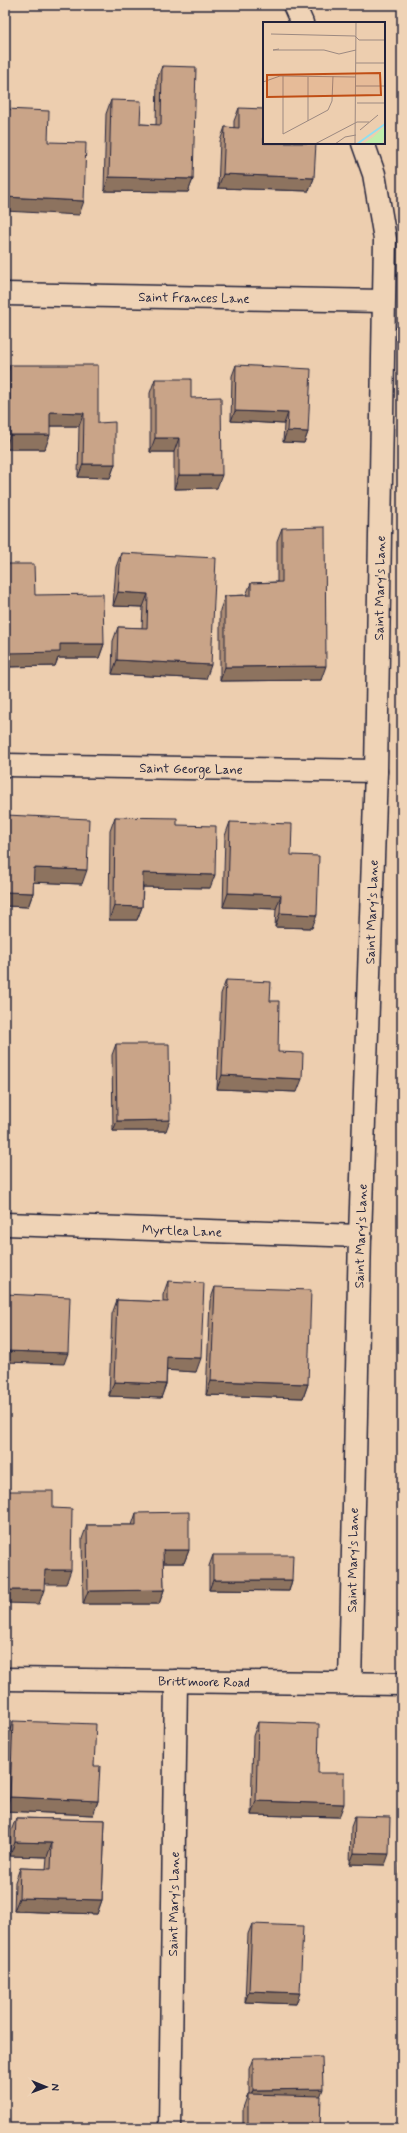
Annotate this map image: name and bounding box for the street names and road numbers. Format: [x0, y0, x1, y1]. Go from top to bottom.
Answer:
street label: Saint Frances Lane [138, 289, 250, 308]
street label: Saint Mary's Lane [371, 535, 390, 641]
street label: Saint George Lane [139, 760, 243, 780]
street label: Saint Mary's Lane [362, 859, 383, 965]
street label: Saint Mary's Lane [351, 1183, 372, 1289]
street label: Myrtlea Lane [142, 1222, 222, 1241]
street label: Saint Mary's Lane [344, 1507, 363, 1613]
street label: Brittmoore Road [158, 1673, 250, 1692]
street label: Saint Mary's Lane [165, 1851, 184, 1957]

